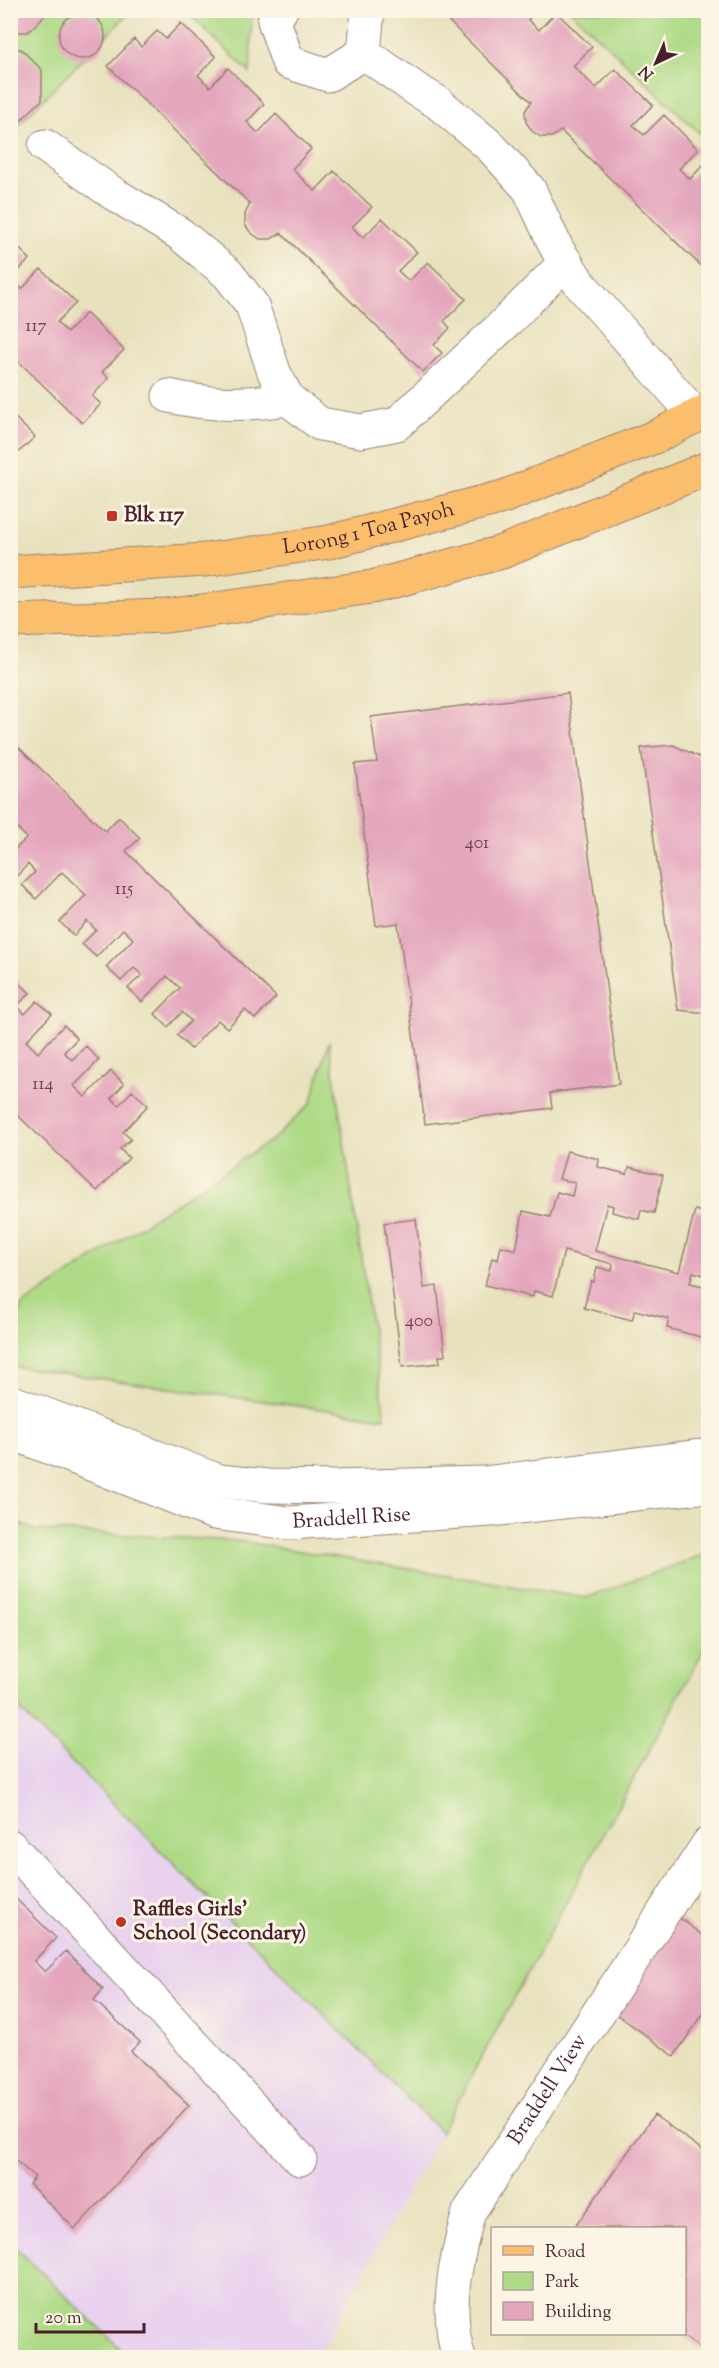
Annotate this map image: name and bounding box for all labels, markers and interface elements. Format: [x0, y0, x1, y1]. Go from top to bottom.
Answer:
north arrow [626, 33, 686, 93]
text: N [635, 59, 660, 85]
house number: 117 [25, 314, 47, 340]
street label: Lorong 1 Toa Payoh [281, 495, 458, 564]
place label: Blk 117 [124, 501, 184, 531]
marker: Blk 117 [105, 509, 119, 523]
house number: 401 [465, 831, 489, 857]
house number: 115 [115, 877, 133, 903]
house number: 114 [32, 1072, 54, 1098]
house number: 400 [405, 1309, 433, 1335]
street label: Braddell Rise [291, 1500, 412, 1538]
place label: Raffles Girls' School (Secondary) [133, 1895, 306, 1949]
marker: Raffles Girls' School (Secondary) [114, 1915, 128, 1929]
street label: Braddell View [501, 2028, 595, 2151]
legend [491, 2227, 686, 2335]
text: Road [545, 2240, 585, 2266]
text: Park [545, 2270, 580, 2296]
scale bar [36, 2296, 144, 2334]
text: Building [545, 2300, 611, 2326]
text: 20 m [45, 2306, 82, 2332]

